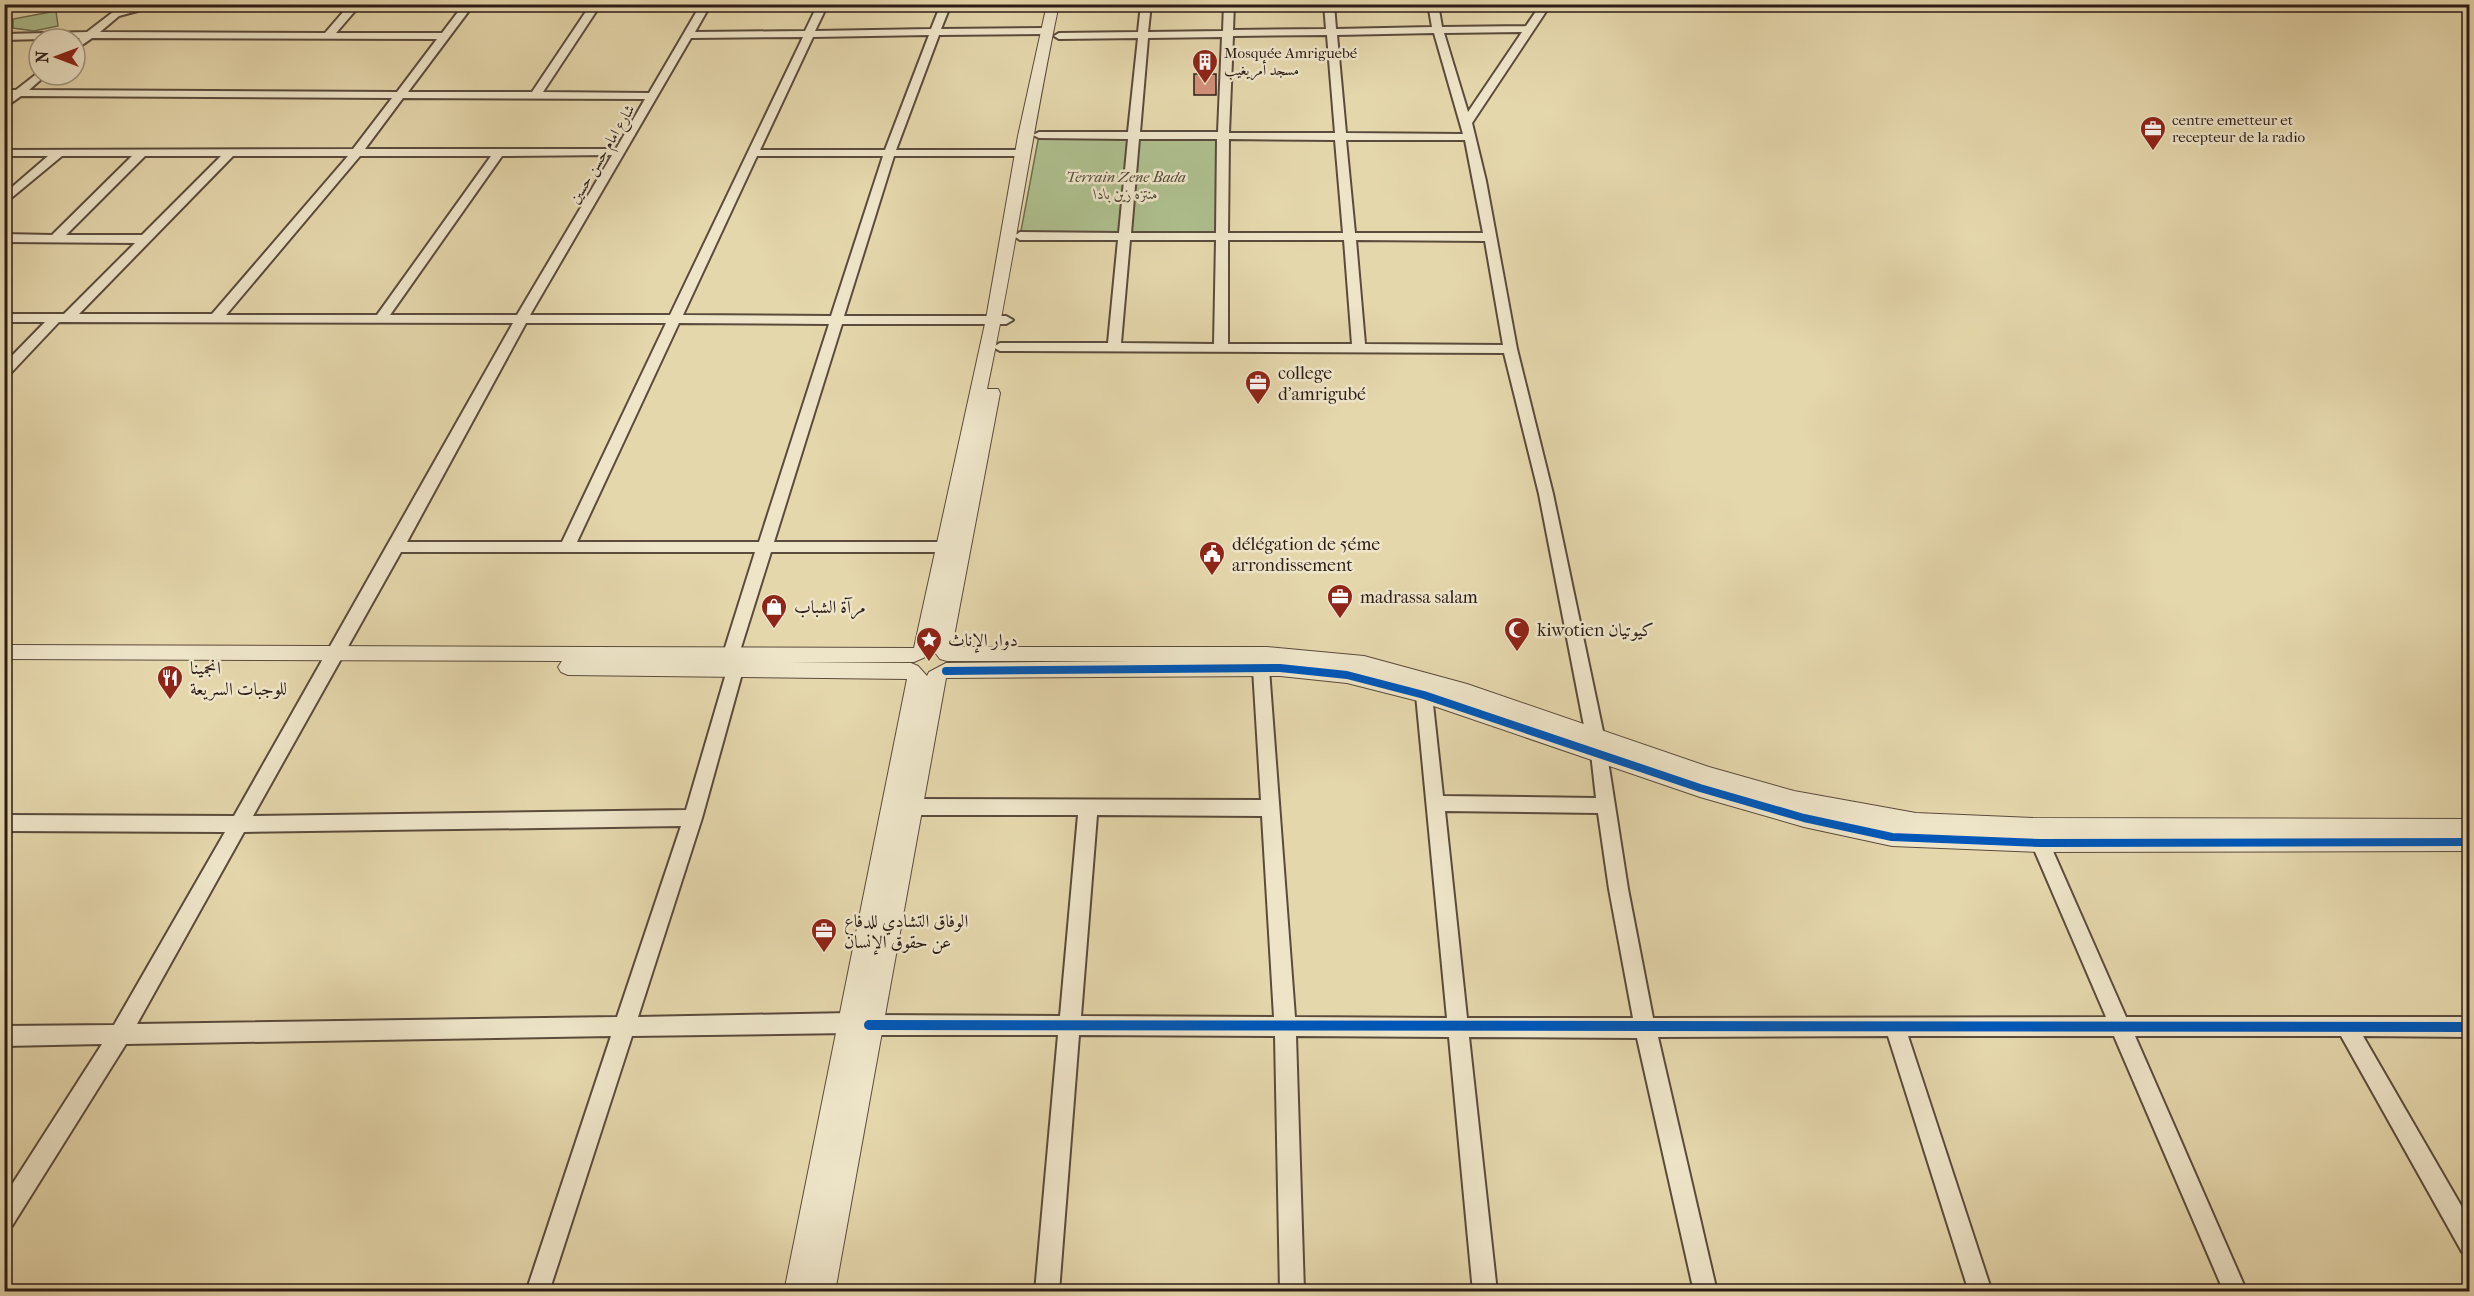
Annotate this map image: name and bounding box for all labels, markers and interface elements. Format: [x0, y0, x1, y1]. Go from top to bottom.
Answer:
north arrow [27, 27, 87, 87]
place label: Mosquée Amriguebé مسجد أمريغيب [1224, 44, 1358, 81]
building icon: Mosquée Amriguebé مسجد أمريغيب [1190, 47, 1220, 85]
text: N [33, 50, 52, 63]
street label: شارع امام حسن حسين [565, 101, 642, 209]
place label: centre emetteur et recepteur de la radio [2172, 111, 2306, 146]
office icon: centre emetteur et recepteur de la radio [2138, 114, 2168, 152]
park label: Terrain Zene Bada منتزه زين بادا [1066, 168, 1186, 203]
place label: college d'amrigubé [1278, 363, 1366, 405]
office icon: college d'amrigubé [1243, 368, 1273, 406]
place label: délégation de 5éme arrondissement [1232, 534, 1380, 576]
public building icon: délégation de 5éme arrondissement [1197, 539, 1227, 577]
office icon: madrassa salam [1325, 582, 1355, 620]
place label: madrassa salam [1360, 587, 1478, 608]
shop icon: مرآة الشباب [759, 592, 789, 630]
place label: مرآة الشباب [794, 597, 866, 620]
mosque icon: kiwotien كيوتيان [1502, 615, 1532, 653]
place label: kiwotien كيوتيان [1537, 620, 1654, 641]
place icon: دوار الإناث [914, 625, 944, 663]
place label: دوار الإناث [948, 630, 1018, 653]
place label: انجمينا للوجبات السريعة [190, 658, 287, 701]
restaurant icon: انجمينا للوجبات السريعة [155, 663, 185, 701]
place label: الوفاق التشادي للدفاع عن حقوق الإنسان [844, 911, 968, 955]
office icon: الوفاق التشادي للدفاع عن حقوق الإنسان [809, 916, 839, 954]

